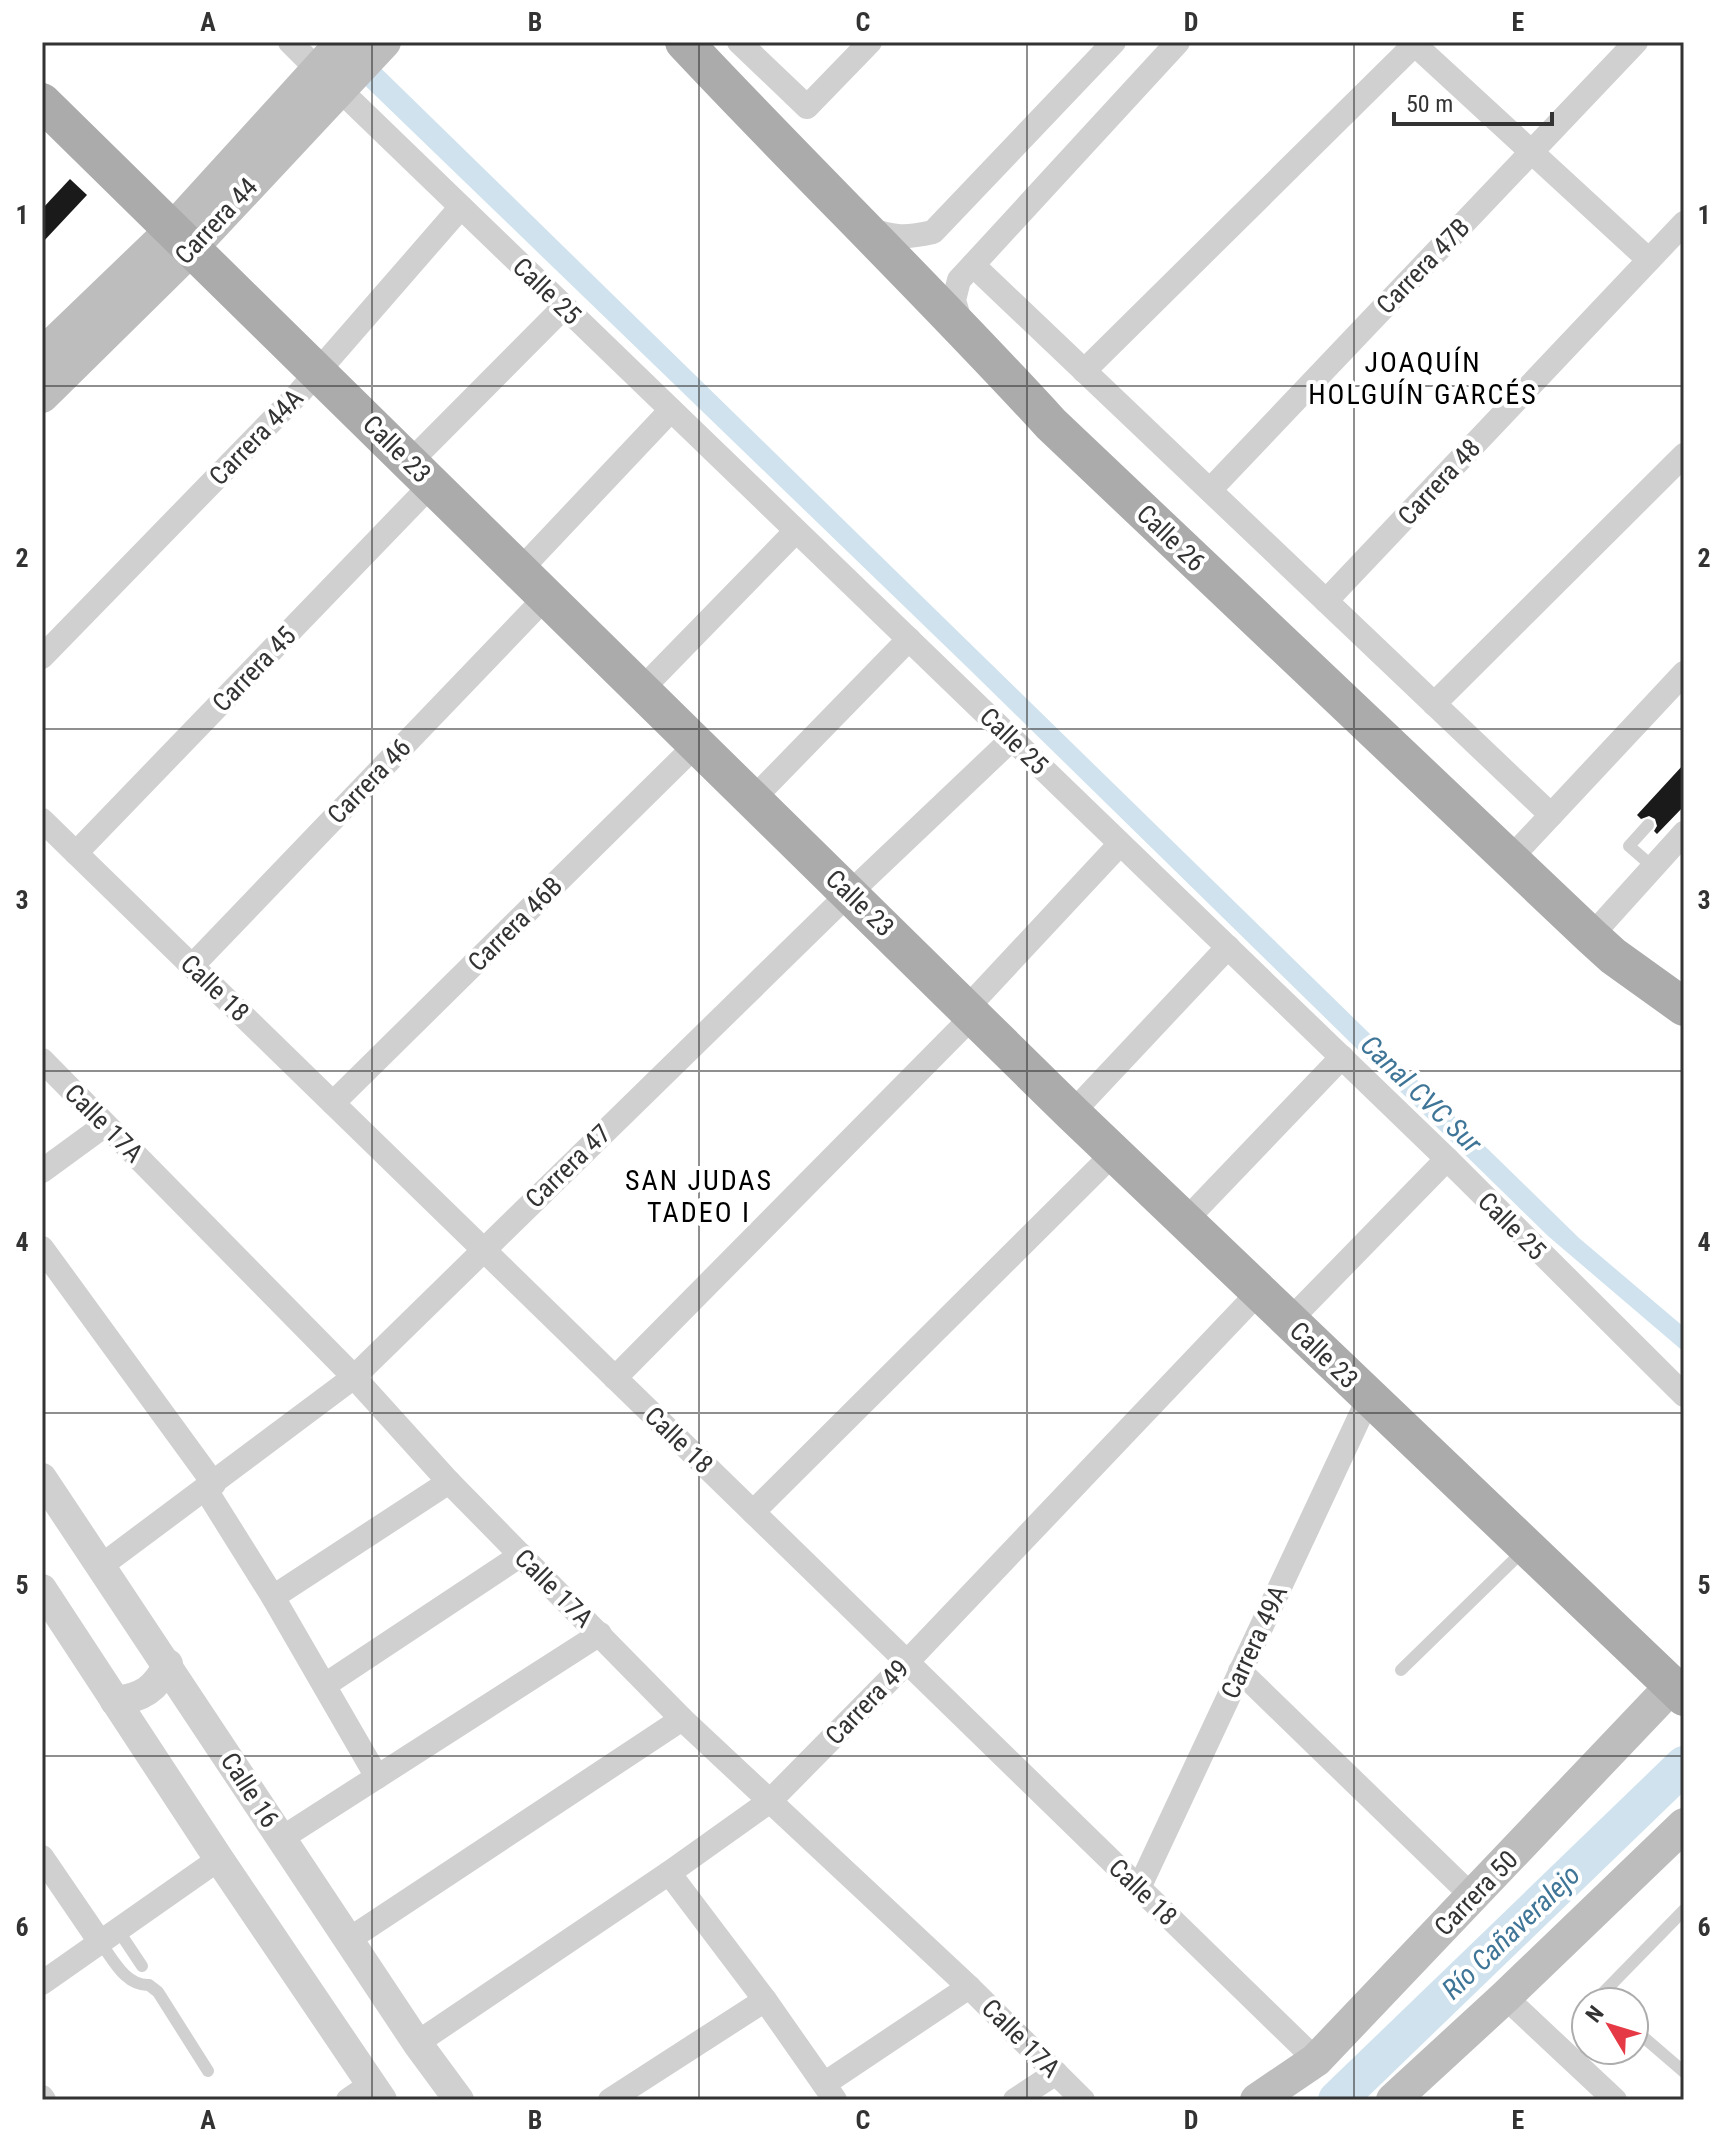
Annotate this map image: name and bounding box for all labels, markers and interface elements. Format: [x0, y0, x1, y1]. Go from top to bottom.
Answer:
text: A [200, 7, 216, 37]
text: B [528, 7, 542, 37]
text: C [856, 7, 871, 37]
text: D [1184, 7, 1198, 37]
text: E [1512, 7, 1525, 37]
scale bar [1394, 76, 1552, 126]
text: 50 m [1406, 90, 1453, 118]
street label: Carrera 44 [169, 172, 263, 270]
text: 1 [15, 200, 29, 230]
text: 1 [1697, 200, 1711, 230]
street label: Carrera 47B [1370, 212, 1476, 320]
street label: Calle 25 [507, 251, 587, 331]
district label: JOAQUÍN HOLGUÍN GARCÉS [1308, 346, 1538, 411]
street label: Carrera 44A [203, 383, 309, 491]
street label: Calle 23 [357, 409, 437, 489]
street label: Carrera 48 [1392, 433, 1486, 531]
street label: Calle 26 [1131, 498, 1211, 578]
text: 2 [15, 543, 29, 573]
text: 2 [1697, 543, 1711, 573]
street label: Carrera 45 [206, 620, 302, 718]
street label: Calle 25 [974, 701, 1054, 781]
street label: Carrera 46 [321, 732, 417, 830]
street label: Calle 23 [820, 863, 900, 943]
street label: Carrera 46B [462, 871, 568, 977]
text: 3 [15, 885, 29, 915]
text: 3 [1697, 885, 1711, 915]
street label: Calle 18 [175, 948, 255, 1028]
water label: Canal CVC Sur [1354, 1028, 1489, 1160]
street label: Calle 17A [59, 1078, 149, 1168]
street label: Carrera 47 [519, 1118, 617, 1214]
district label: SAN JUDAS TADEO I [625, 1164, 773, 1229]
street label: Calle 25 [1472, 1186, 1552, 1266]
text: 4 [15, 1227, 29, 1257]
text: 4 [1697, 1227, 1711, 1257]
street label: Calle 23 [1284, 1315, 1364, 1395]
street label: Calle 18 [639, 1400, 719, 1480]
street label: Calle 17A [509, 1543, 599, 1633]
text: 5 [15, 1570, 29, 1600]
text: 5 [1697, 1570, 1711, 1600]
street label: Carrera 49A [1215, 1581, 1293, 1703]
street label: Carrera 49 [819, 1653, 915, 1751]
street label: Calle 16 [215, 1747, 285, 1833]
street label: Carrera 50 [1428, 1844, 1524, 1942]
street label: Calle 18 [1103, 1852, 1183, 1932]
water label: Río Cañaveralejo [1435, 1858, 1587, 2006]
text: 6 [15, 1912, 29, 1942]
text: 6 [1697, 1912, 1711, 1942]
north arrow [1570, 1986, 1650, 2066]
street label: Calle 17A [976, 1993, 1066, 2083]
text: N [1581, 2001, 1609, 2027]
text: A [200, 2105, 216, 2135]
text: B [528, 2105, 542, 2135]
text: C [856, 2105, 871, 2135]
text: D [1184, 2105, 1198, 2135]
text: E [1512, 2105, 1525, 2135]

